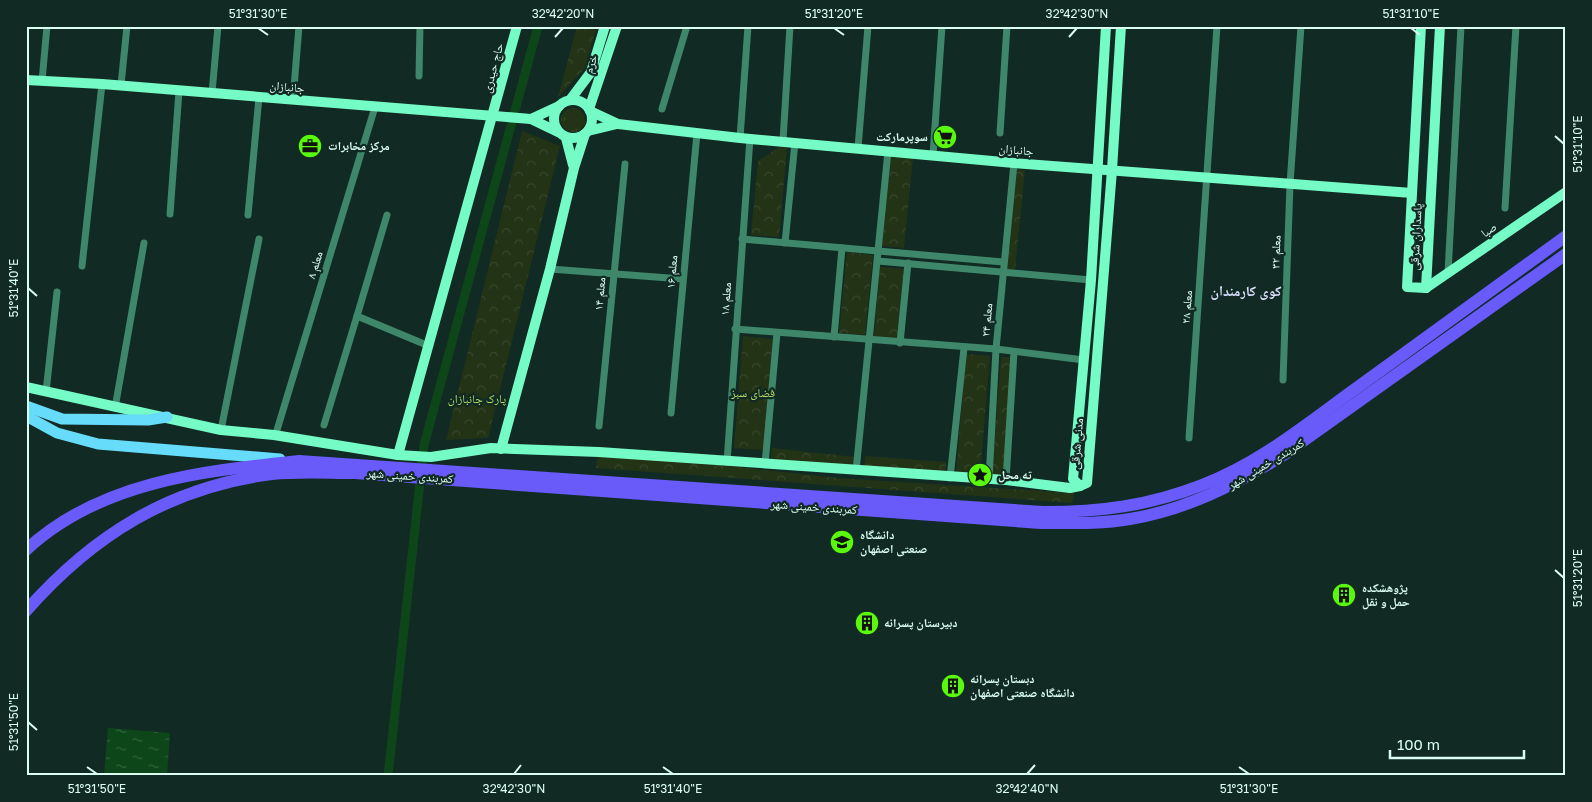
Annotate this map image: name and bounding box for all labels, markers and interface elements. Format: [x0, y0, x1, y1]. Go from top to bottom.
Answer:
text: 51°31'30"E [229, 6, 287, 21]
text: 32°42'20"N [532, 6, 594, 21]
text: 51°31'20"E [805, 6, 863, 21]
text: 32°42'30"N [1046, 6, 1108, 21]
text: 51°31'10"E [1382, 6, 1440, 21]
street label: حاج حیدری [479, 41, 507, 94]
street label: خرم [581, 52, 602, 75]
street label: جانبازان [269, 78, 306, 96]
text: 51°31'10"E [1570, 115, 1585, 173]
supermarket icon: سوپرمارکت [932, 124, 958, 150]
place label: سوپرمارکت [876, 129, 928, 144]
office icon: مرکز مخابرات [297, 133, 323, 159]
place label: مرکز مخابرات [328, 138, 390, 153]
street label: جانبازان [998, 141, 1035, 159]
street label: پاسداران شرقی [1406, 203, 1425, 271]
street label: صبا [1478, 219, 1500, 241]
street label: معلم ۳۲ [1267, 235, 1285, 269]
street label: معلم ۸ [303, 249, 327, 281]
street label: معلم ۱۶ [663, 255, 681, 289]
text: 51°31'40"E [6, 259, 21, 317]
street label: معلم ۱۴ [591, 277, 609, 311]
street label: معلم ۱۸ [717, 282, 735, 316]
district label: کوی کارمندان [1211, 282, 1281, 300]
street label: معلم ۲۸ [1178, 290, 1196, 324]
street label: معلم ۲۴ [978, 303, 996, 337]
park label: فضای سبز [730, 385, 775, 400]
park label: پارک جانبازان [448, 391, 507, 406]
street label: مدنی شرقی [1067, 418, 1086, 470]
street label: کمربندی خمینی شهر [1224, 435, 1307, 493]
place icon: ته محل [967, 462, 993, 488]
street label: کمربندی خمینی شهر [365, 465, 454, 486]
place label: ته محل [998, 467, 1032, 483]
street label: کمربندی خمینی شهر [769, 496, 858, 517]
place label: دانشگاه صنعتی اصفهان [860, 527, 927, 557]
school or university icon: دانشگاه صنعتی اصفهان [829, 529, 855, 555]
text: 51°31'20"E [1570, 549, 1585, 607]
place label: پژوهشکده حمل و نقل [1362, 580, 1410, 610]
building icon: پژوهشکده حمل و نقل [1331, 582, 1357, 608]
building icon: دبیرستان پسرانه [854, 610, 880, 636]
place label: دبیرستان پسرانه [884, 615, 958, 631]
place label: دبستان پسرانه دانشگاه صنعتی اصفهان [970, 671, 1075, 701]
building icon: دبستان پسرانه دانشگاه صنعتی اصفهان [940, 673, 966, 699]
text: 51°31'50"E [6, 693, 21, 751]
scale bar [1390, 727, 1523, 759]
text: 100 m [1397, 735, 1440, 753]
text: 51°31'50"E [68, 781, 126, 796]
text: 32°42'30"N [483, 781, 545, 796]
text: 51°31'40"E [644, 781, 702, 796]
text: 32°42'40"N [995, 781, 1059, 796]
text: 51°31'30"E [1220, 781, 1278, 796]

